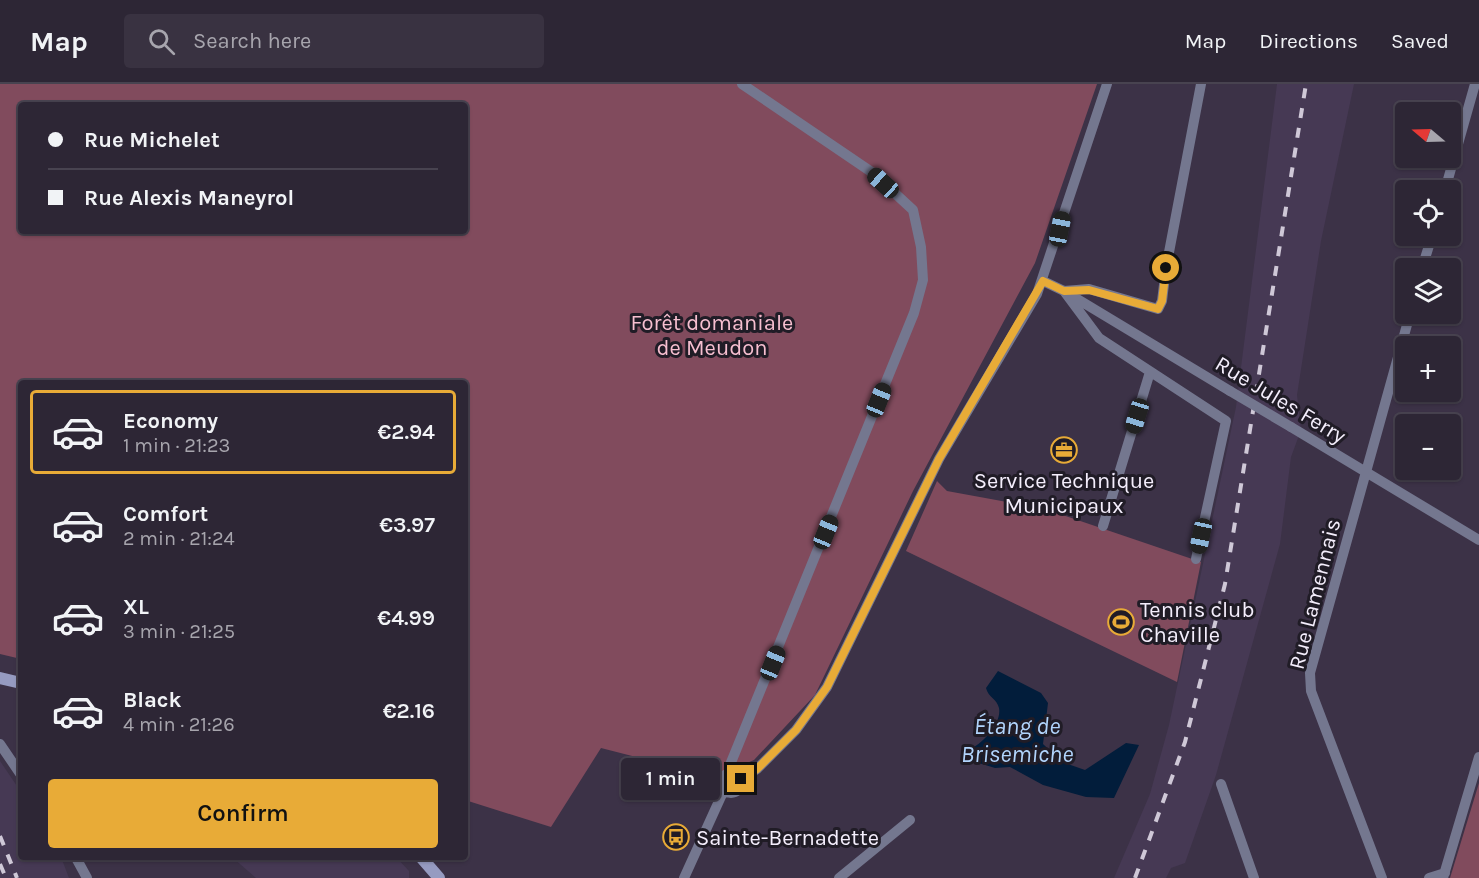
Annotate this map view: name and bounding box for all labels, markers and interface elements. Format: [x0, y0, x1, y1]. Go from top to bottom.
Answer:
search box [124, 14, 544, 68]
text: Map [30, 25, 88, 58]
icon: search [145, 25, 178, 58]
text: Search here [193, 28, 311, 54]
text: Map [1185, 29, 1226, 53]
text: Directions [1259, 29, 1358, 53]
text: Saved [1391, 29, 1449, 53]
north arrow [1395, 102, 1461, 168]
map controls [1395, 102, 1461, 480]
text: Rue Michelet [84, 127, 220, 153]
car [864, 164, 902, 202]
button: locate [1395, 180, 1461, 246]
text: Rue Alexis Maneyrol [84, 185, 294, 211]
car [1048, 210, 1072, 248]
route start [1152, 254, 1179, 281]
button: layers [1395, 258, 1461, 324]
park label: Forêt domaniale de Meudon [631, 310, 793, 361]
button: + [1395, 336, 1461, 402]
street label: Rue Jules Ferry [1210, 351, 1351, 449]
car [864, 380, 894, 420]
car [1123, 396, 1151, 436]
icon: car [51, 405, 105, 459]
text: Economy [123, 408, 218, 434]
button: − [1395, 414, 1461, 480]
text: €2.94 [377, 419, 435, 445]
text: 1 min · 21:23 [123, 434, 230, 457]
office icon: Service Technique Municipaux [1049, 435, 1079, 465]
place label: Service Technique Municipaux [974, 468, 1154, 519]
icon: car [51, 498, 105, 552]
text: Comfort [123, 501, 208, 527]
text: €3.97 [379, 512, 435, 538]
car [811, 512, 841, 552]
street label: Rue Lamennais [1284, 516, 1346, 672]
car [1188, 517, 1214, 555]
text: 2 min · 21:24 [123, 527, 235, 550]
icon: car [51, 591, 105, 645]
text: XL [123, 594, 149, 620]
place label: Tennis club Chaville [1140, 597, 1254, 648]
text: €4.99 [377, 605, 435, 631]
sports icon: Tennis club Chaville [1106, 607, 1136, 637]
text: 3 min · 21:25 [123, 620, 235, 643]
car [758, 643, 788, 683]
icon: car [51, 684, 105, 738]
text: Black [123, 687, 182, 713]
text: €2.16 [383, 698, 435, 724]
water label: Étang de Brisemiche [961, 712, 1073, 768]
text: 4 min · 21:26 [123, 713, 235, 736]
callout: 1 min [621, 758, 720, 800]
route end [727, 765, 754, 792]
text: 1 min [646, 767, 695, 790]
button: Confirm [48, 779, 438, 848]
bus stop icon: Sainte-Bernadette [661, 822, 691, 852]
place label: Sainte-Bernadette [696, 825, 879, 851]

